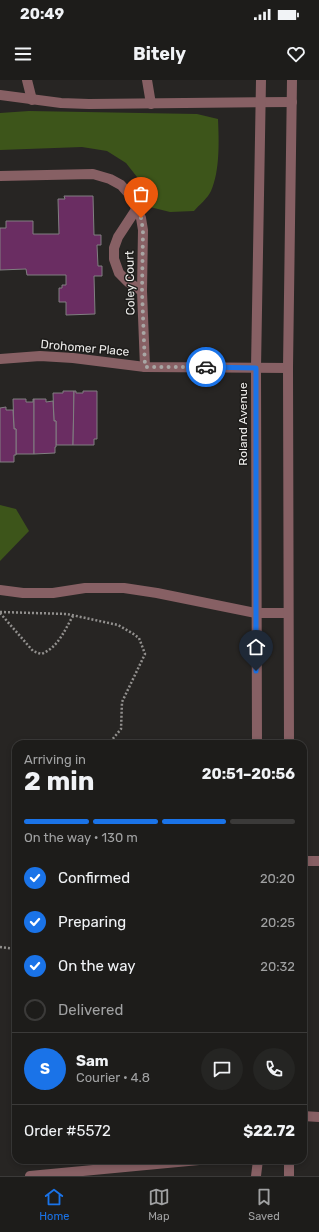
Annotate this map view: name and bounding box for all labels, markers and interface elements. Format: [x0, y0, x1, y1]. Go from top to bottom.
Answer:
text: 20:49 [20, 5, 64, 23]
icon: menu [12, 43, 34, 65]
text: Bitely [133, 43, 186, 65]
icon: heart [285, 43, 307, 65]
pin [124, 177, 158, 218]
icon: bag [130, 183, 152, 205]
street label: Coley Court [122, 250, 138, 316]
street label: Drohomer Place [40, 337, 130, 359]
courier [186, 347, 226, 387]
icon: car [195, 356, 217, 378]
street label: Roland Avenue [236, 382, 250, 466]
pin [239, 630, 273, 671]
icon: home [245, 636, 267, 658]
text: Arriving in [24, 752, 86, 767]
text: 20:51–20:56 [202, 765, 295, 783]
text: 2 min [24, 766, 94, 797]
text: On the way · 130 m [24, 830, 138, 845]
icon: check [24, 867, 46, 889]
text: Confirmed [58, 869, 130, 887]
text: 20:20 [260, 871, 295, 886]
icon: check [24, 911, 46, 933]
text: Preparing [58, 913, 126, 931]
text: 20:25 [260, 915, 295, 930]
icon: check [24, 955, 46, 977]
text: On the way [58, 957, 136, 975]
text: 20:32 [260, 959, 295, 974]
text: Delivered [58, 1001, 123, 1019]
button: chat [201, 1048, 243, 1090]
button: phone [253, 1048, 295, 1090]
text: Sam [76, 1052, 109, 1070]
text: S [40, 1060, 50, 1078]
text: Courier · 4.8 [76, 1070, 150, 1085]
text: Order #5572 [24, 1122, 111, 1140]
text: $22.72 [243, 1122, 295, 1140]
tab: Home [39, 1186, 69, 1223]
tab: Map [148, 1186, 170, 1223]
tab: Saved [248, 1186, 280, 1223]

